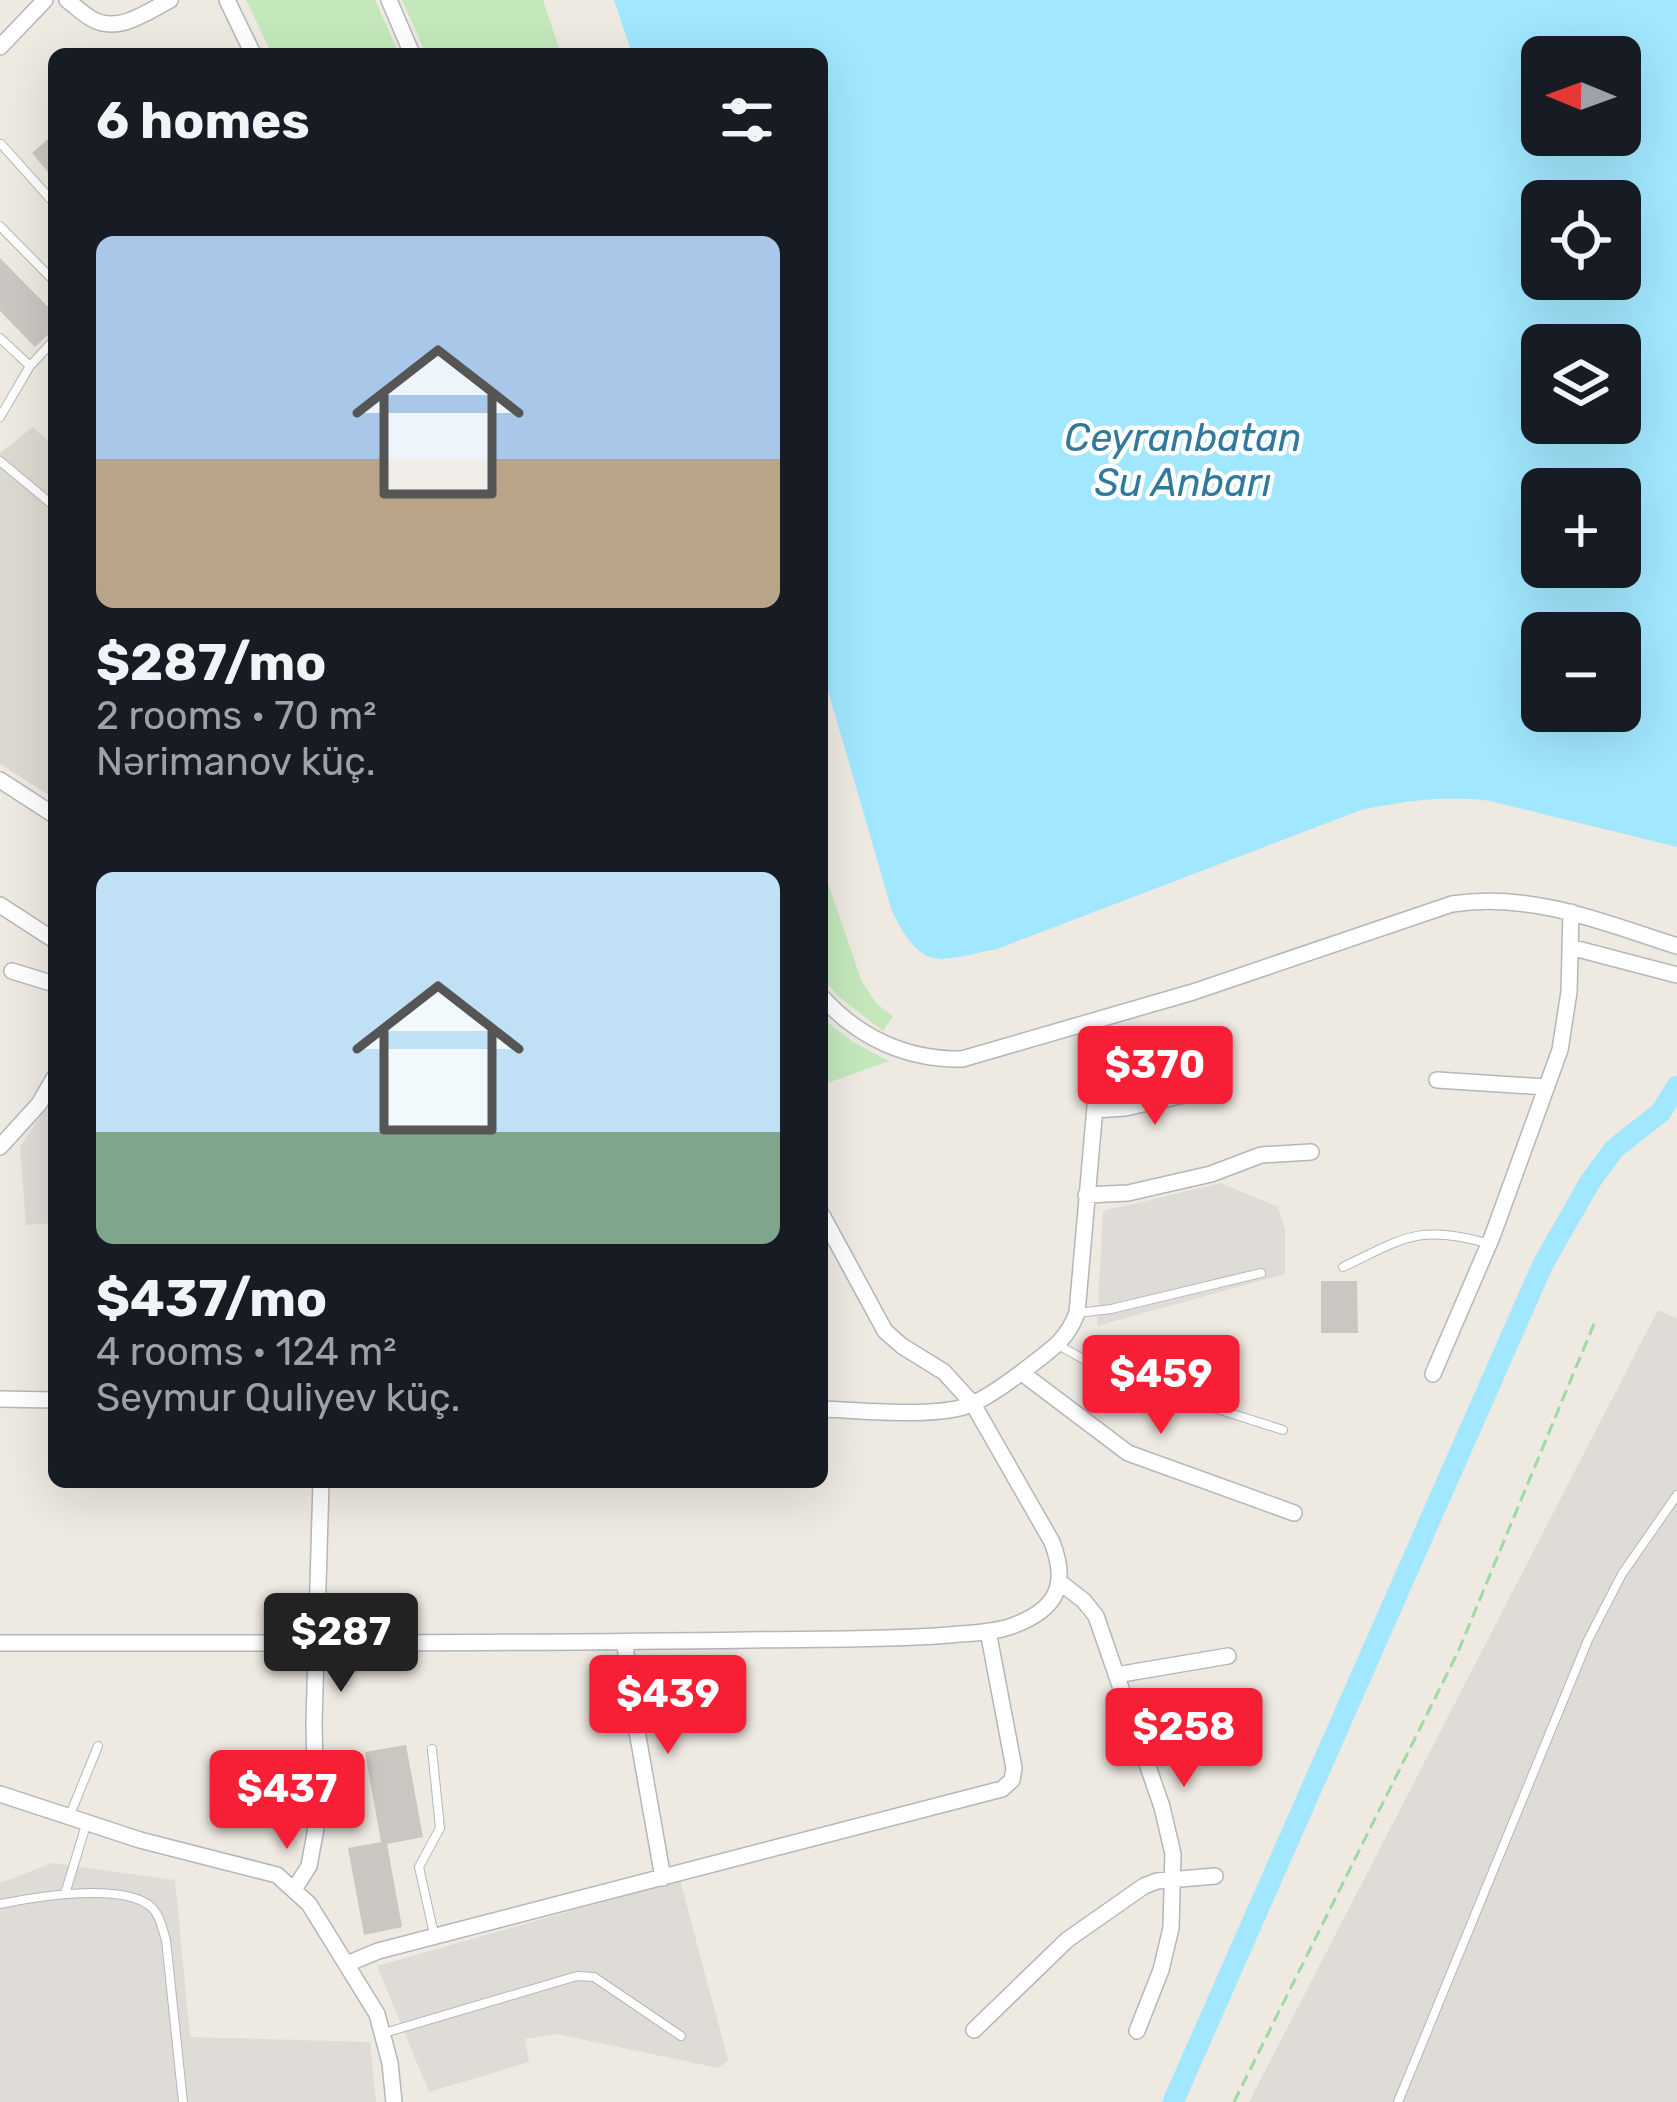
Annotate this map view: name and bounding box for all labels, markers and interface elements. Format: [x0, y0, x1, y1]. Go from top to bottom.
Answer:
north arrow [1521, 36, 1641, 156]
map controls [1521, 36, 1641, 732]
icon: filters [714, 87, 780, 153]
text: 6 homes [96, 90, 310, 151]
button: locate [1521, 180, 1641, 300]
icon: home [330, 314, 546, 530]
button: layers [1521, 324, 1641, 444]
water label: Ceyranbatan Su Anbarı [1064, 415, 1302, 506]
button: + [1521, 468, 1641, 588]
button: − [1521, 612, 1641, 732]
text: $287/mo [96, 632, 326, 693]
text: 2 rooms · 70 m² [96, 693, 377, 739]
text: Nərimanov küç. [96, 739, 376, 785]
icon: home [330, 950, 546, 1166]
pin: $370 [1084, 1026, 1226, 1128]
text: $370 [1105, 1042, 1205, 1088]
text: $437/mo [96, 1268, 327, 1329]
text: 4 rooms · 124 m² [96, 1329, 396, 1375]
pin: $459 [1090, 1335, 1232, 1437]
text: $459 [1110, 1351, 1212, 1397]
text: Seymur Quliyev küç. [96, 1375, 460, 1421]
pin: $287 [270, 1593, 412, 1695]
text: $287 [291, 1609, 391, 1655]
pin: $439 [597, 1655, 739, 1757]
text: $439 [616, 1671, 720, 1717]
pin: $258 [1113, 1688, 1255, 1790]
text: $258 [1133, 1704, 1236, 1750]
pin: $437 [216, 1750, 358, 1852]
text: $437 [237, 1766, 337, 1812]

